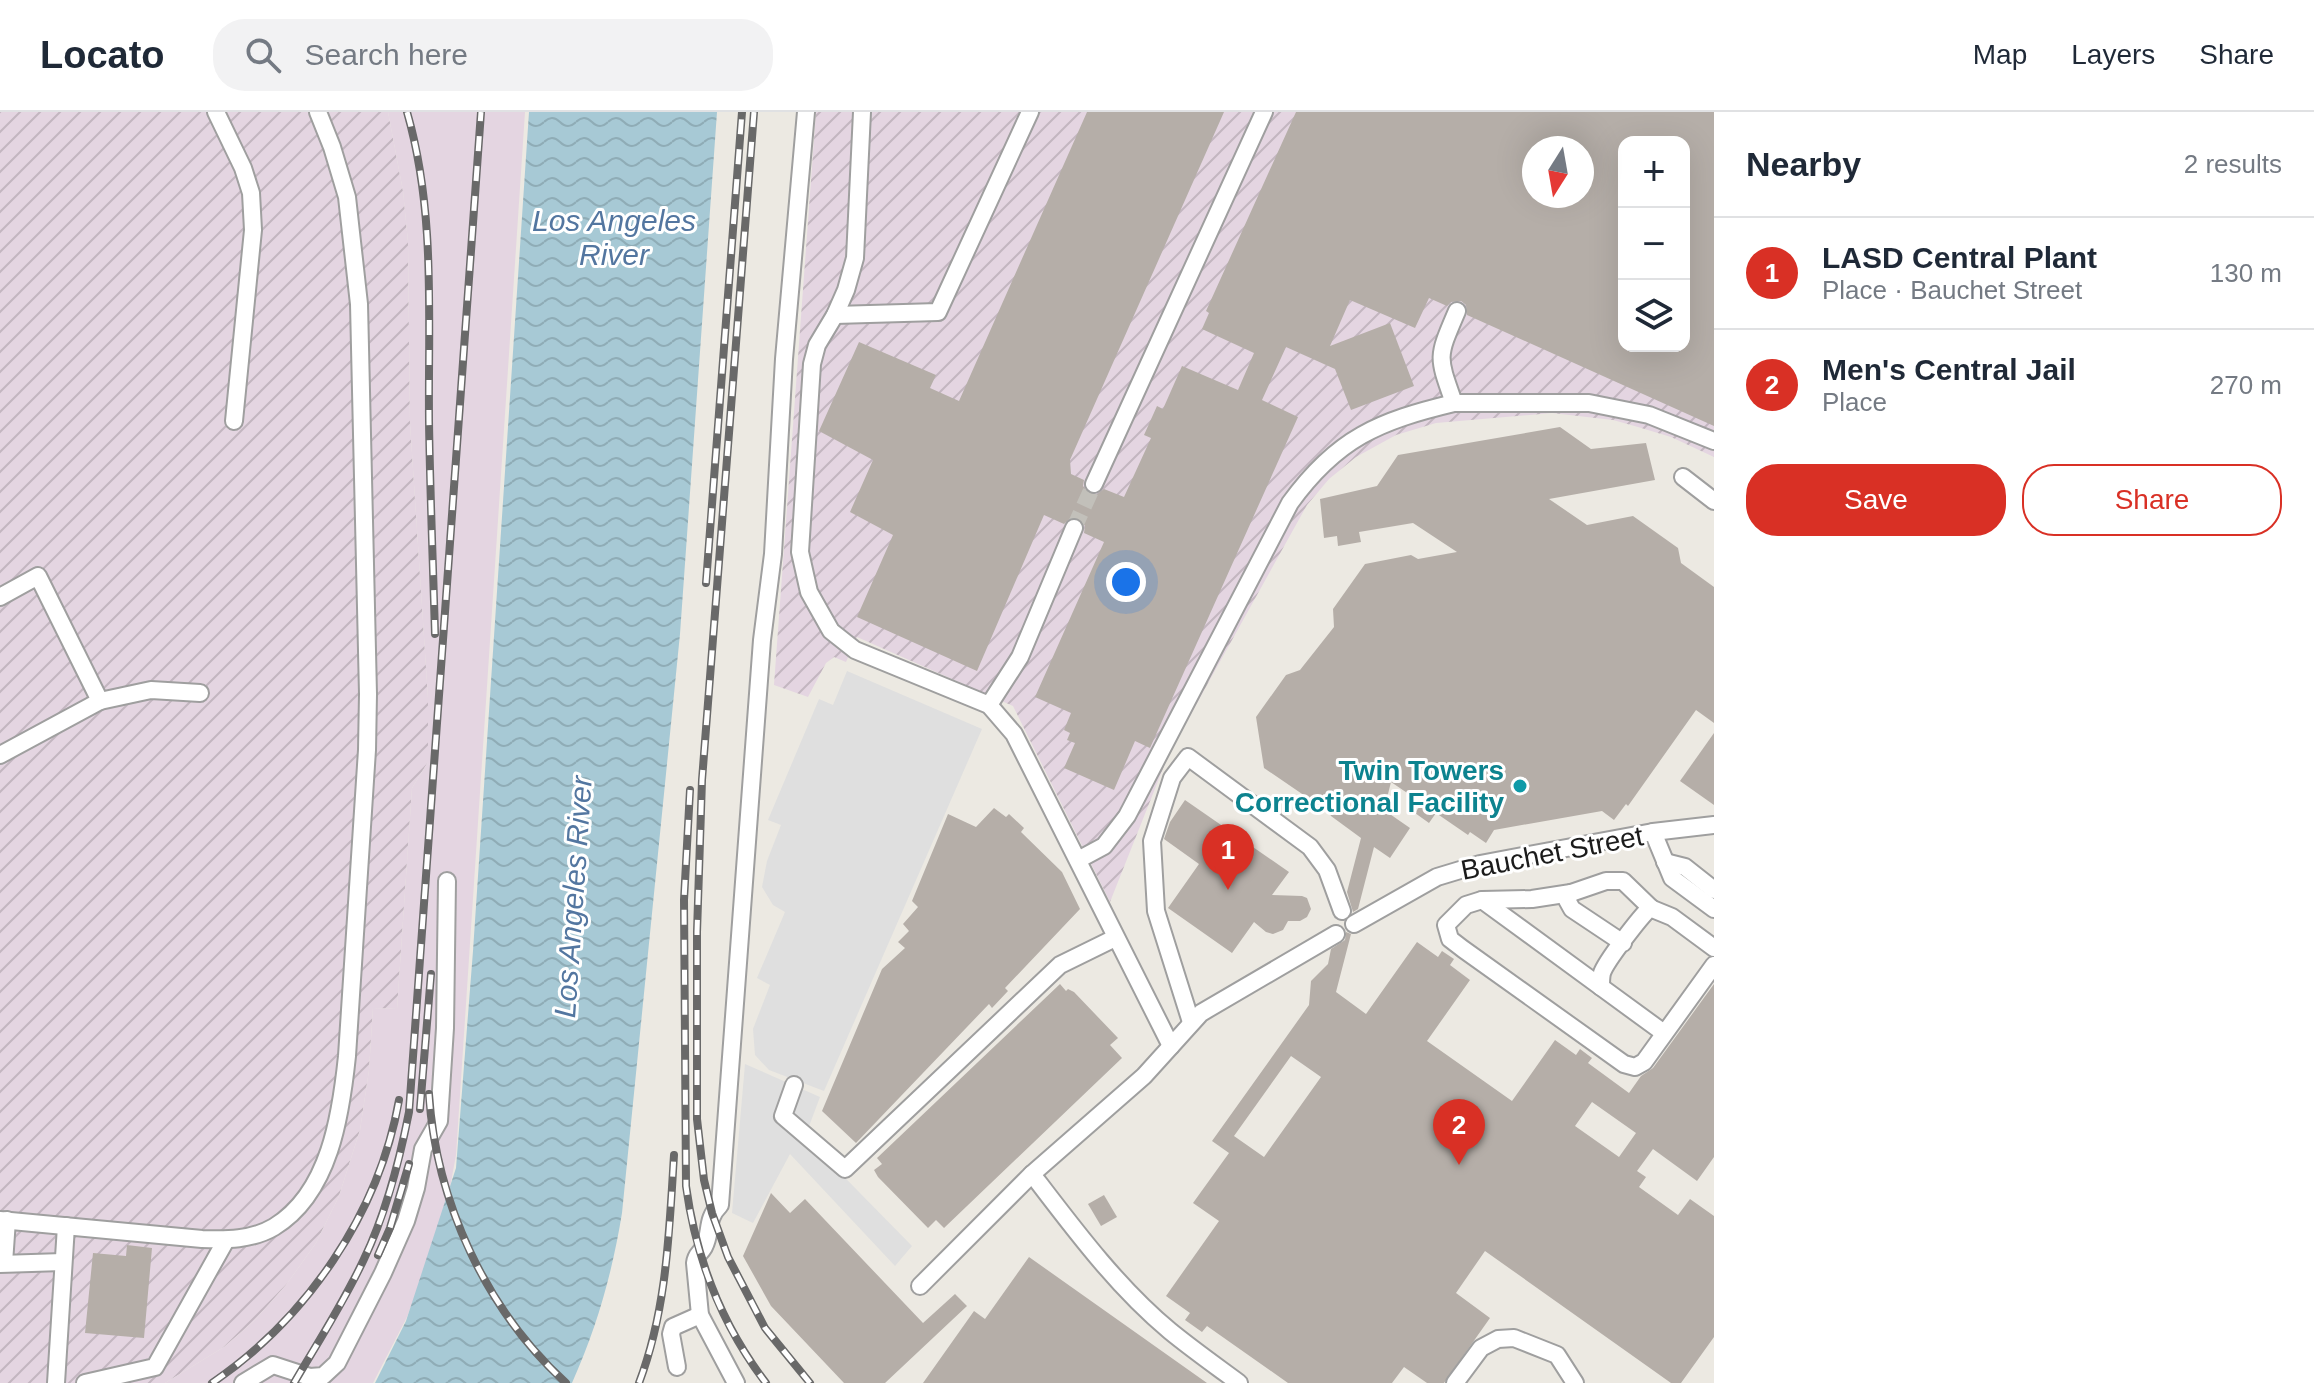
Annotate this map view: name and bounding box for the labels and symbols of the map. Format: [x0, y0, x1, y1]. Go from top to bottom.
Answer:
north arrow [1522, 136, 1594, 208]
water label: Los Angeles River [532, 204, 696, 271]
your location [1106, 562, 1146, 602]
place label: Twin Towers Correctional Facility [1235, 755, 1504, 818]
water label: Los Angeles River [548, 774, 598, 1019]
marker: Twin Towers Correctional Facility [1511, 777, 1529, 795]
street label: Bauchet Street [1458, 820, 1646, 886]
pin: 1 [1202, 824, 1254, 890]
pin: 2 [1433, 1099, 1485, 1165]

